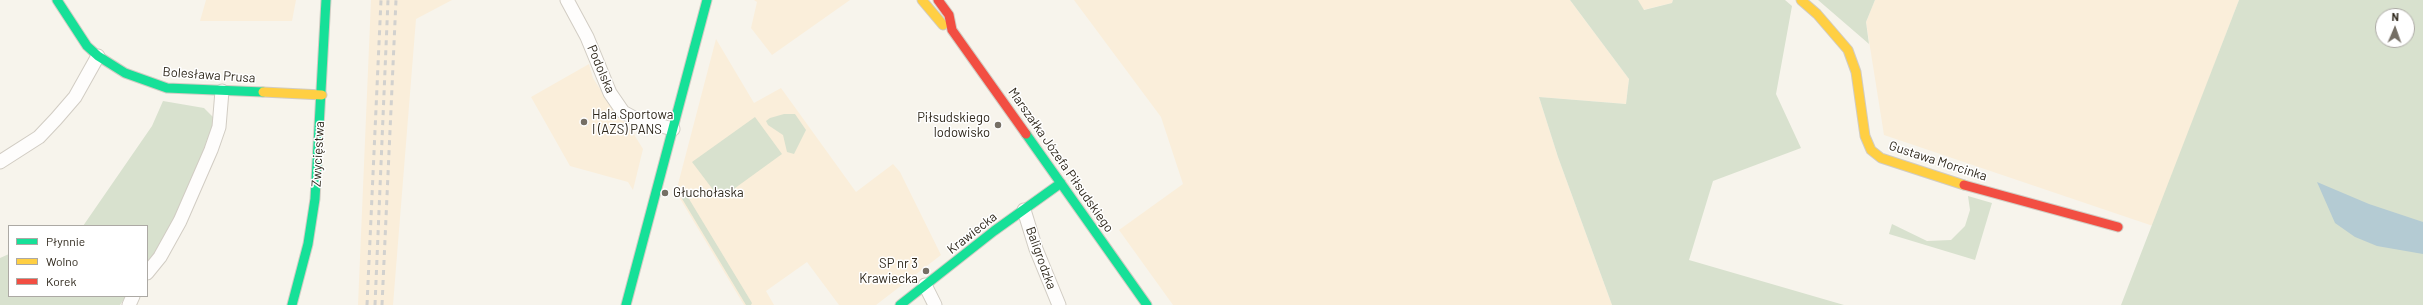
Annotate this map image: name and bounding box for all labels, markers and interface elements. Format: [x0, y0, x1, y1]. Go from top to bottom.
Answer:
north arrow [2375, 8, 2415, 48]
text: N [2392, 10, 2399, 23]
street label: Podolska [584, 42, 618, 96]
street label: Bolesława Prusa [162, 64, 256, 86]
street label: Marszałka Józefa Piłsudskiego [1005, 85, 1117, 235]
place label: Hala Sportowa I (AZS) PANS [592, 107, 673, 138]
place label: Piłsudskiego lodowisko [917, 110, 990, 141]
marker: Hala Sportowa I (AZS) PANS [579, 117, 589, 127]
marker: Piłsudskiego lodowisko [993, 120, 1003, 130]
street label: Zwycięstwa [308, 121, 328, 187]
street label: Gustawa Morcinka [1887, 138, 1989, 184]
place label: Głuchołaska [673, 185, 744, 201]
marker: Głuchołaska [660, 188, 670, 198]
street label: Krawiecka [944, 209, 1000, 257]
street label: Baligrodzka [1022, 224, 1060, 292]
legend [8, 225, 148, 297]
text: Płynnie [46, 234, 85, 248]
text: Wolno [46, 254, 78, 268]
place label: SP nr 3 Krawiecka [859, 256, 918, 287]
marker: SP nr 3 Krawiecka [921, 266, 931, 276]
text: Korek [46, 274, 76, 288]

